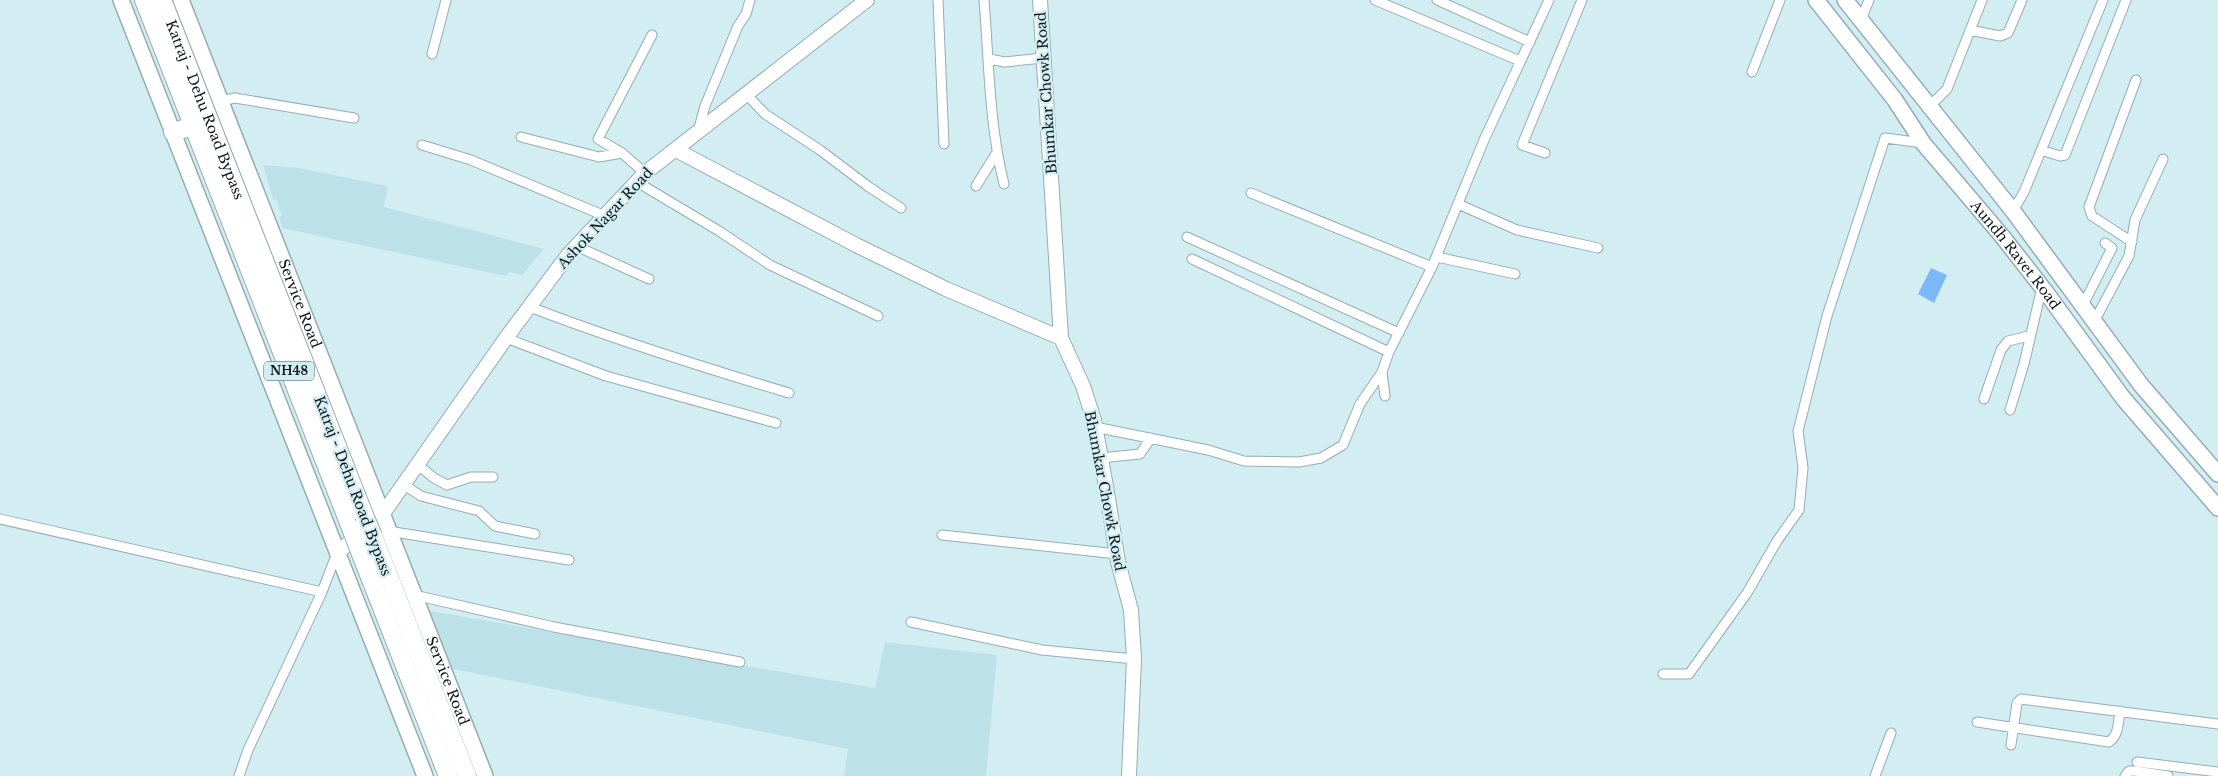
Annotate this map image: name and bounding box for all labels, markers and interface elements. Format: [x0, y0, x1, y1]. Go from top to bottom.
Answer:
street label: Bhumkar Chowk Road [1031, 11, 1061, 175]
street label: Katraj - Dehu Road Bypass [162, 17, 248, 202]
street label: Ashok Nagar Road [553, 163, 657, 273]
street label: Aundh Ravet Road [1966, 196, 2065, 313]
street label: Service Road [274, 257, 326, 351]
road number: NH48 [264, 362, 314, 381]
street label: Katraj - Dehu Road Bypass [310, 394, 396, 578]
street label: Bhumkar Chowk Road [1081, 409, 1129, 573]
street label: Service Road [422, 634, 473, 728]

